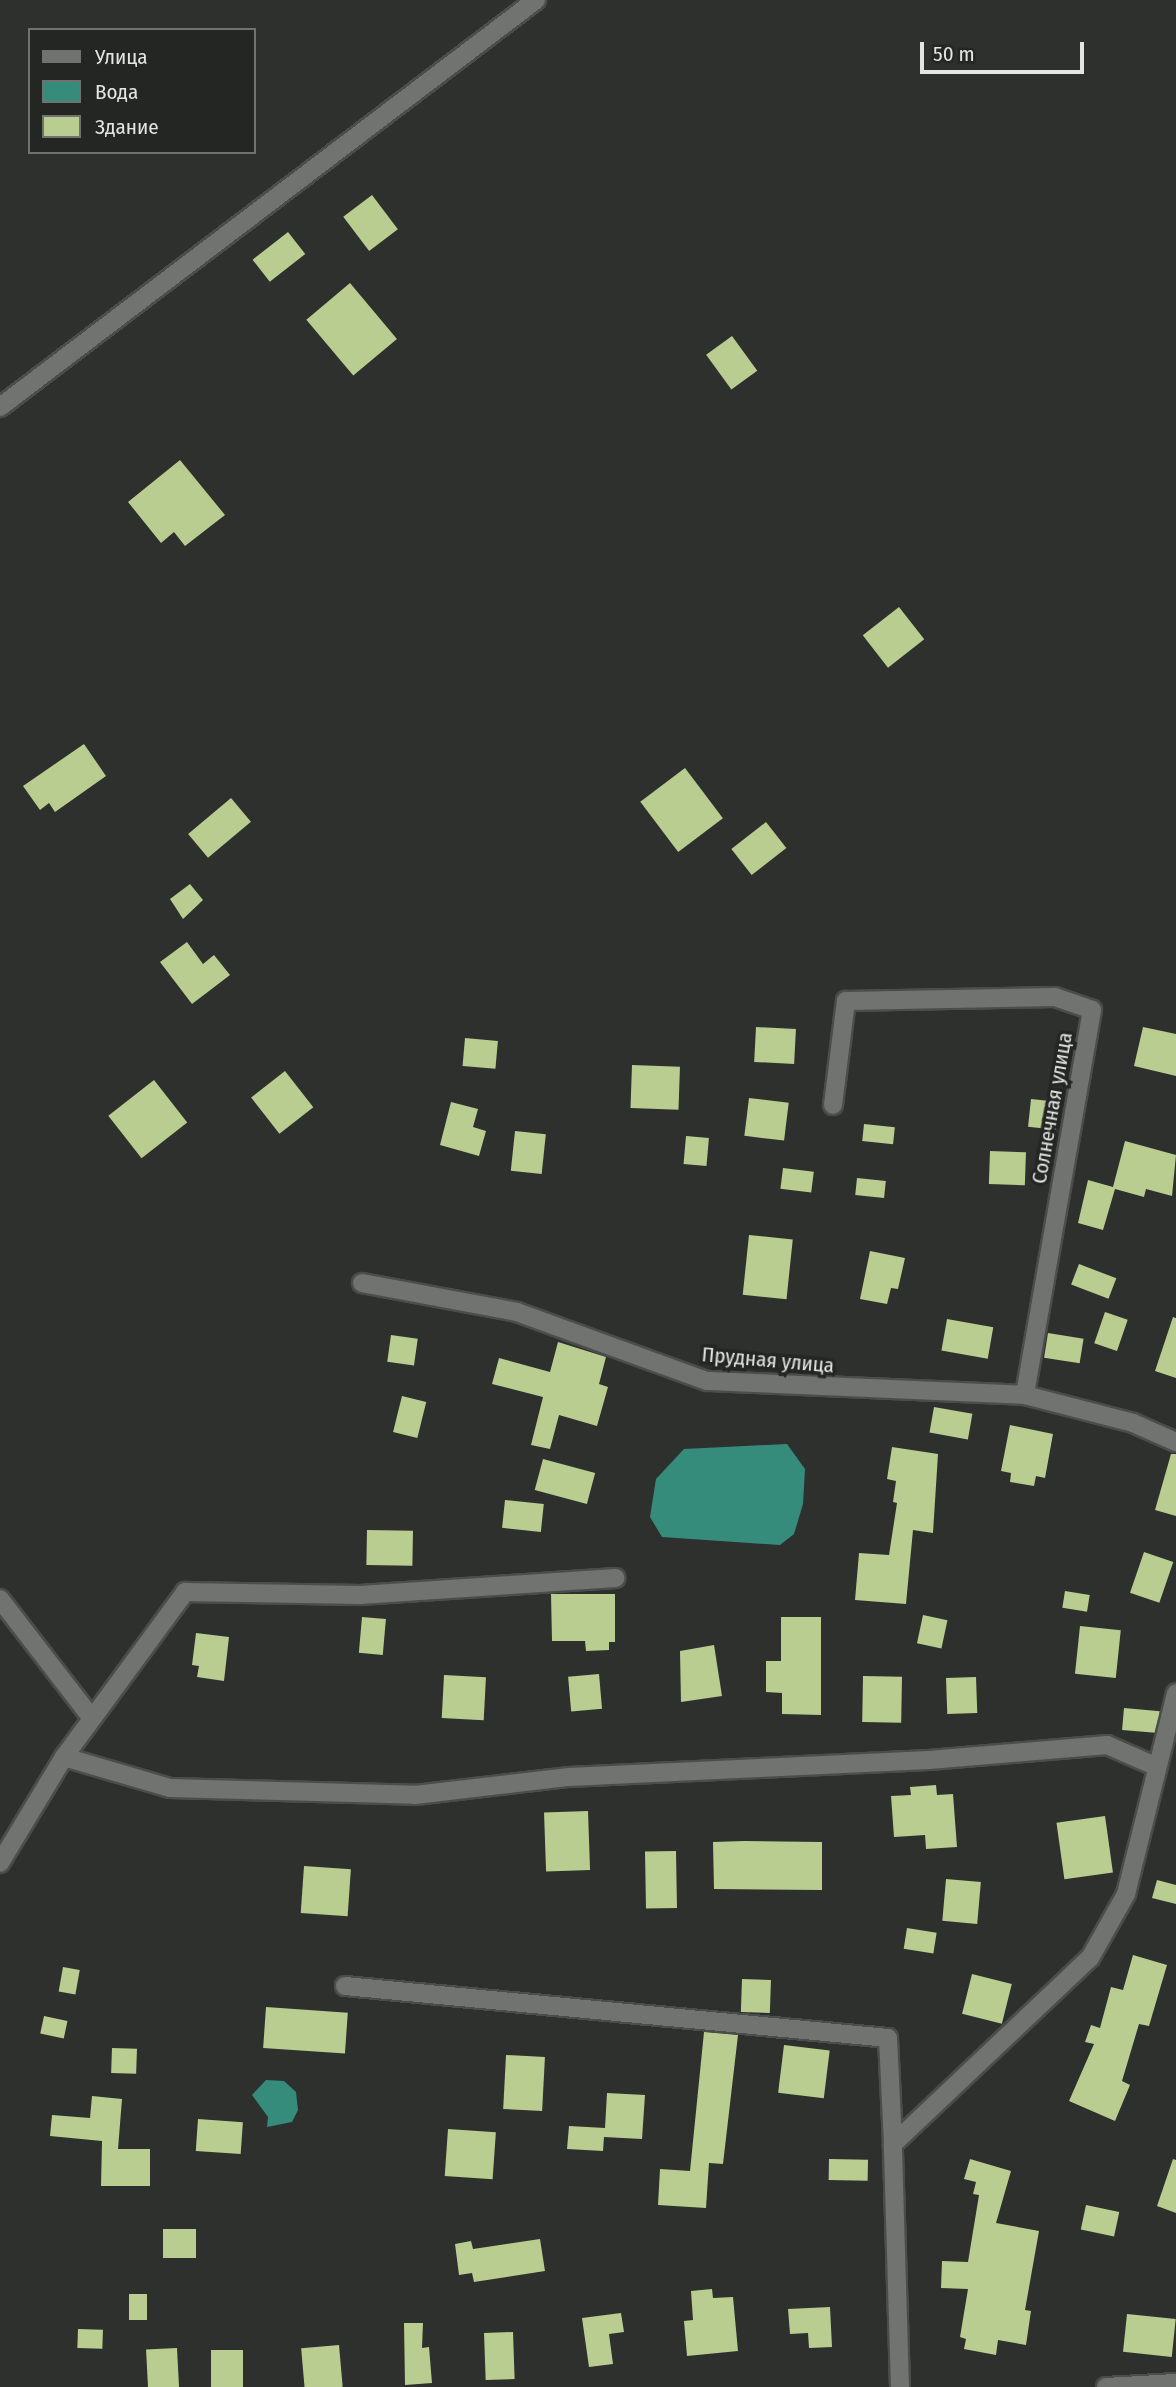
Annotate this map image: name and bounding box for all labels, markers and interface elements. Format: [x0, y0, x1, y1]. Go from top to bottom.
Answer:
legend [28, 28, 256, 154]
scale bar [924, 28, 1088, 72]
text: 50 m [933, 41, 975, 67]
text: Улица [95, 44, 148, 70]
text: Вода [95, 79, 138, 105]
text: Здание [95, 114, 159, 140]
street label: Солнечная улица [1026, 1030, 1078, 1186]
street label: Прудная улица [701, 1342, 835, 1378]

